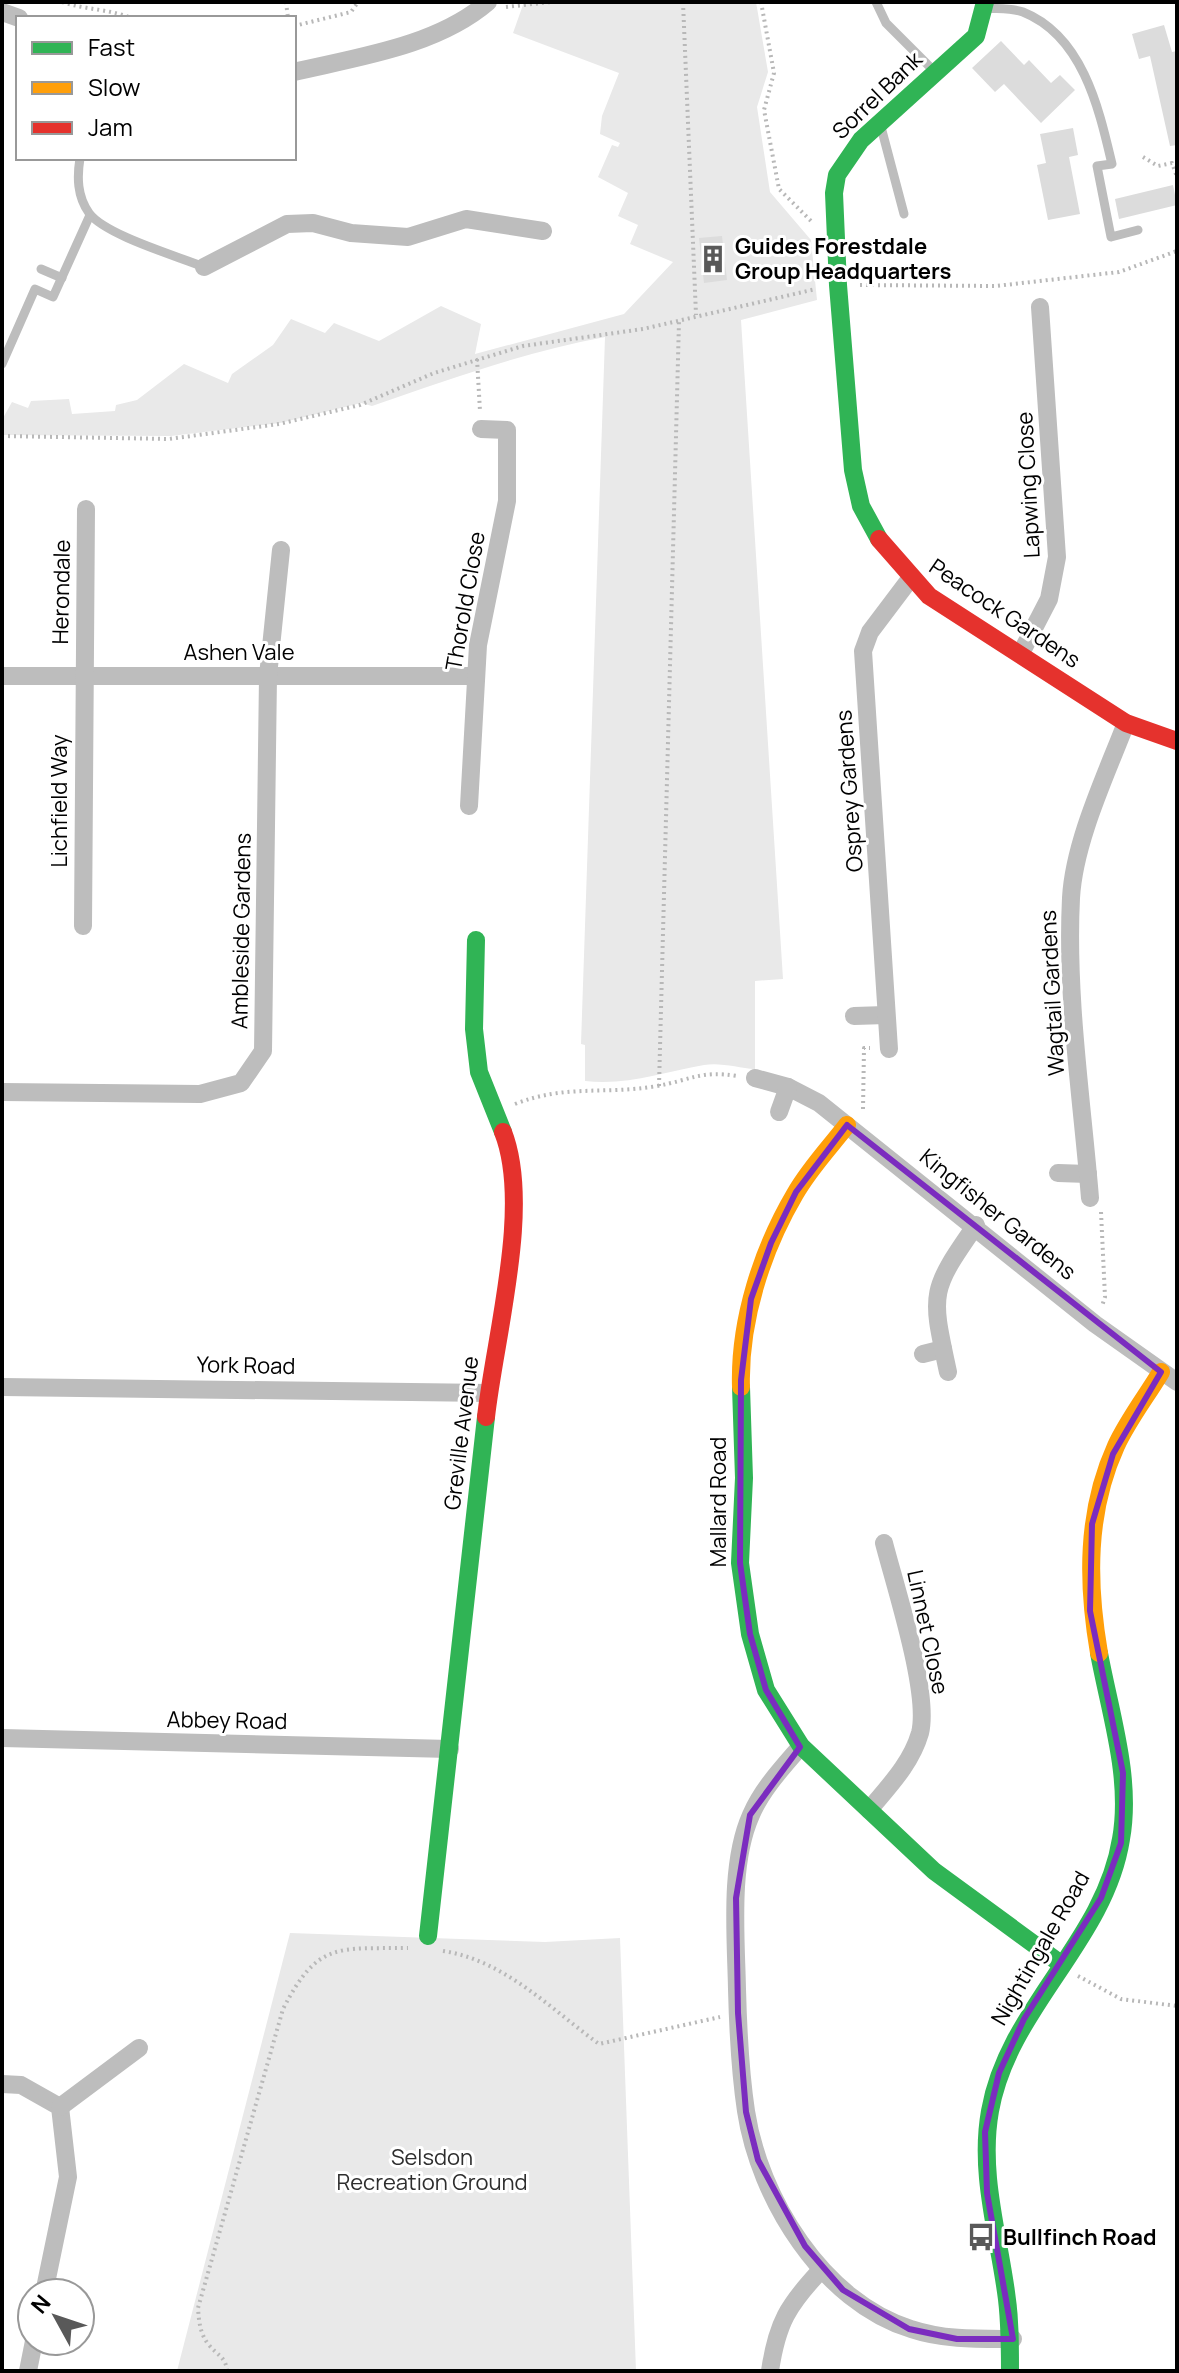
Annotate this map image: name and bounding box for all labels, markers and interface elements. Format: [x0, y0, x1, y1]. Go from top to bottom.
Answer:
legend [16, 16, 296, 160]
text: Fast [88, 30, 135, 63]
street label: Sorrel Bank [825, 44, 929, 145]
text: Slow [88, 70, 141, 103]
text: Jam [88, 110, 133, 143]
place label: Guides Forestdale Group Headquarters [735, 231, 951, 286]
building icon: Guides Forestdale Group Headquarters [698, 244, 728, 274]
street label: Lapwing Close [1009, 411, 1047, 559]
street label: Thorold Close [438, 529, 492, 673]
street label: Herondale [45, 539, 77, 645]
street label: Peacock Gardens [924, 551, 1086, 675]
street label: Ashen Vale [183, 637, 295, 667]
street label: Osprey Gardens [828, 709, 870, 873]
street label: Lichfield Way [44, 734, 74, 868]
street label: Ambleside Gardens [224, 833, 258, 1029]
street label: Wagtail Gardens [1033, 909, 1071, 1077]
street label: Kingfisher Gardens [914, 1142, 1082, 1286]
street label: York Road [196, 1349, 296, 1381]
street label: Greville Avenue [437, 1354, 485, 1512]
street label: Mallard Road [703, 1437, 733, 1567]
street label: Linnet Close [900, 1567, 956, 1697]
street label: Abbey Road [166, 1704, 288, 1736]
street label: Nightingale Road [984, 1866, 1096, 2030]
park label: Selsdon Recreation Ground [336, 2142, 528, 2197]
bus stop icon: Bullfinch Road [966, 2222, 996, 2252]
place label: Bullfinch Road [1003, 2222, 1157, 2252]
north arrow [16, 2277, 96, 2357]
text: N [24, 2288, 57, 2320]

